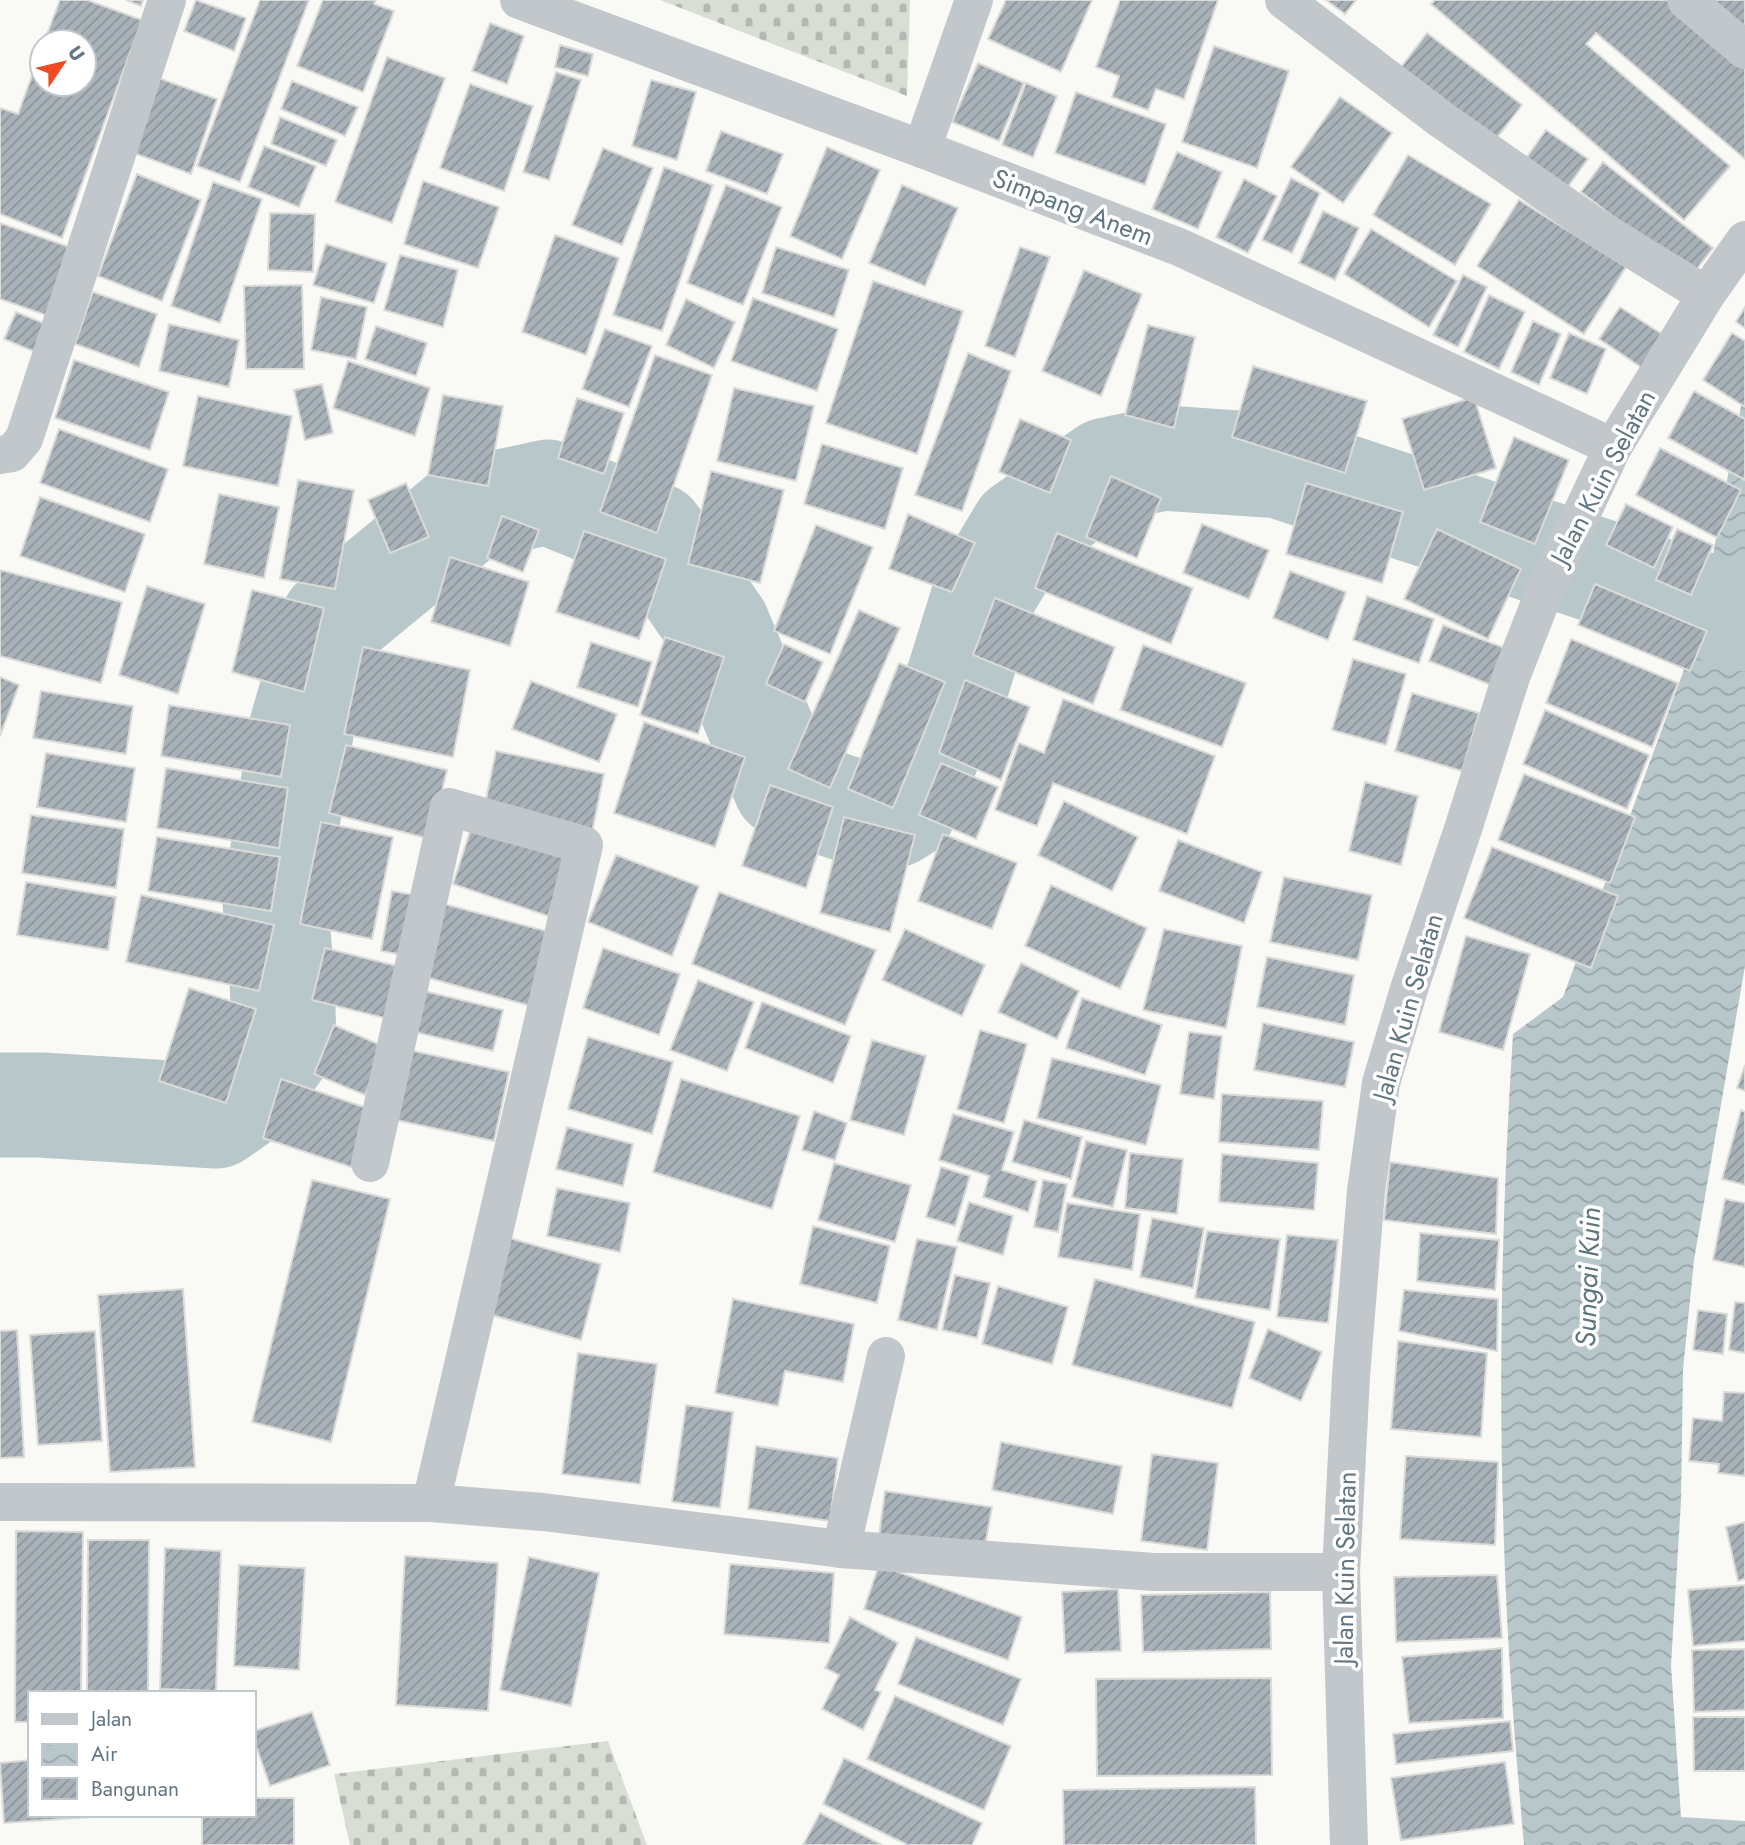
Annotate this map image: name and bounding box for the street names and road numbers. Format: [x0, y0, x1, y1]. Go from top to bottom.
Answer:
street label: Simpang Anem [987, 159, 1159, 255]
street label: Jalan Kuin Selatan [1540, 383, 1665, 574]
street label: Jalan Kuin Selatan [1362, 909, 1453, 1108]
street label: Jalan Kuin Selatan [1324, 1471, 1366, 1668]

